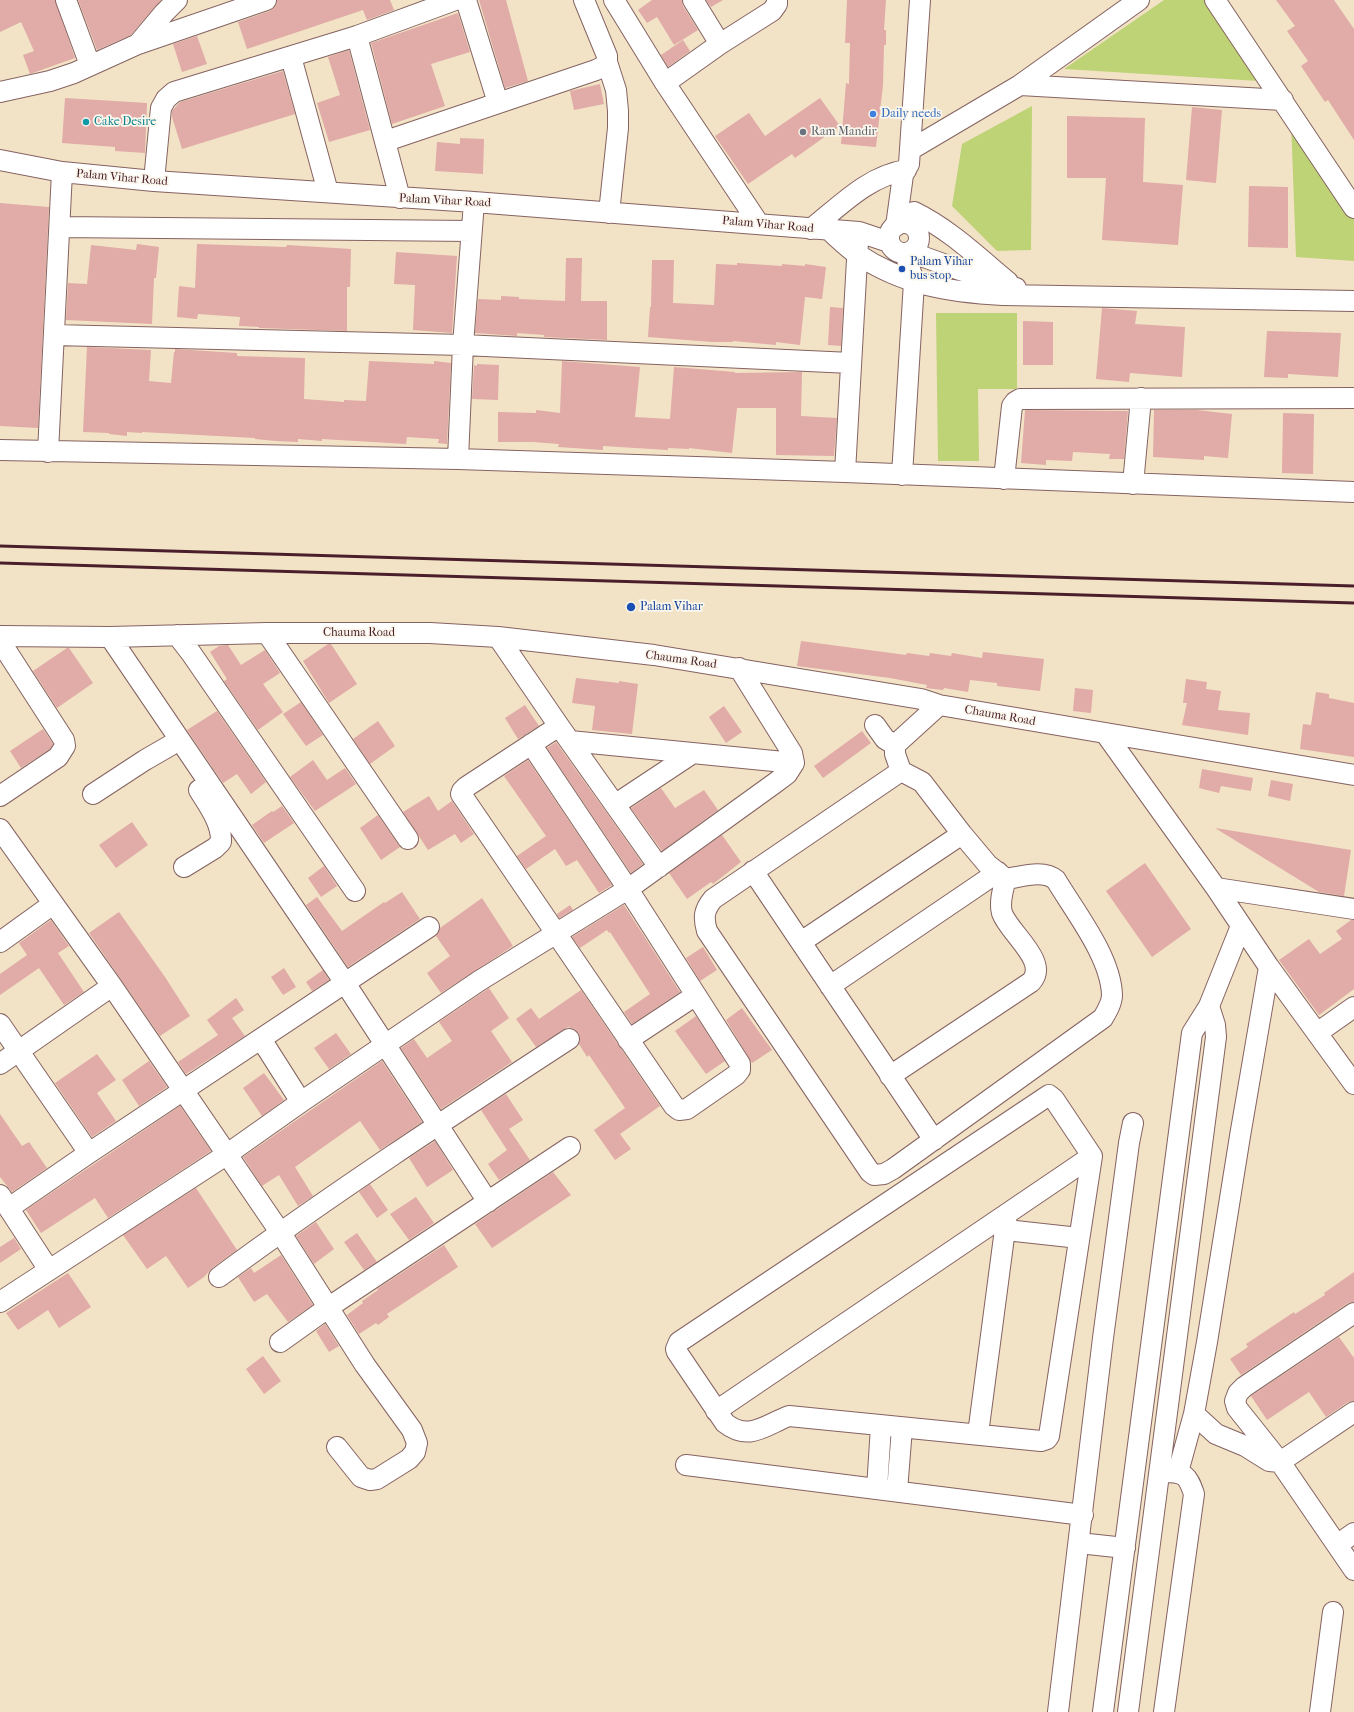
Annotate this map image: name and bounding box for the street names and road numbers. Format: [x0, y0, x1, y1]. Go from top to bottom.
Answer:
street label: Palam Vihar Road [75, 167, 169, 189]
street label: Palam Vihar Road [399, 191, 491, 211]
street label: Palam Vihar Road [721, 214, 815, 236]
street label: Chauma Road [323, 626, 395, 640]
street label: Chauma Road [644, 648, 718, 672]
street label: Chauma Road [963, 703, 1037, 729]

